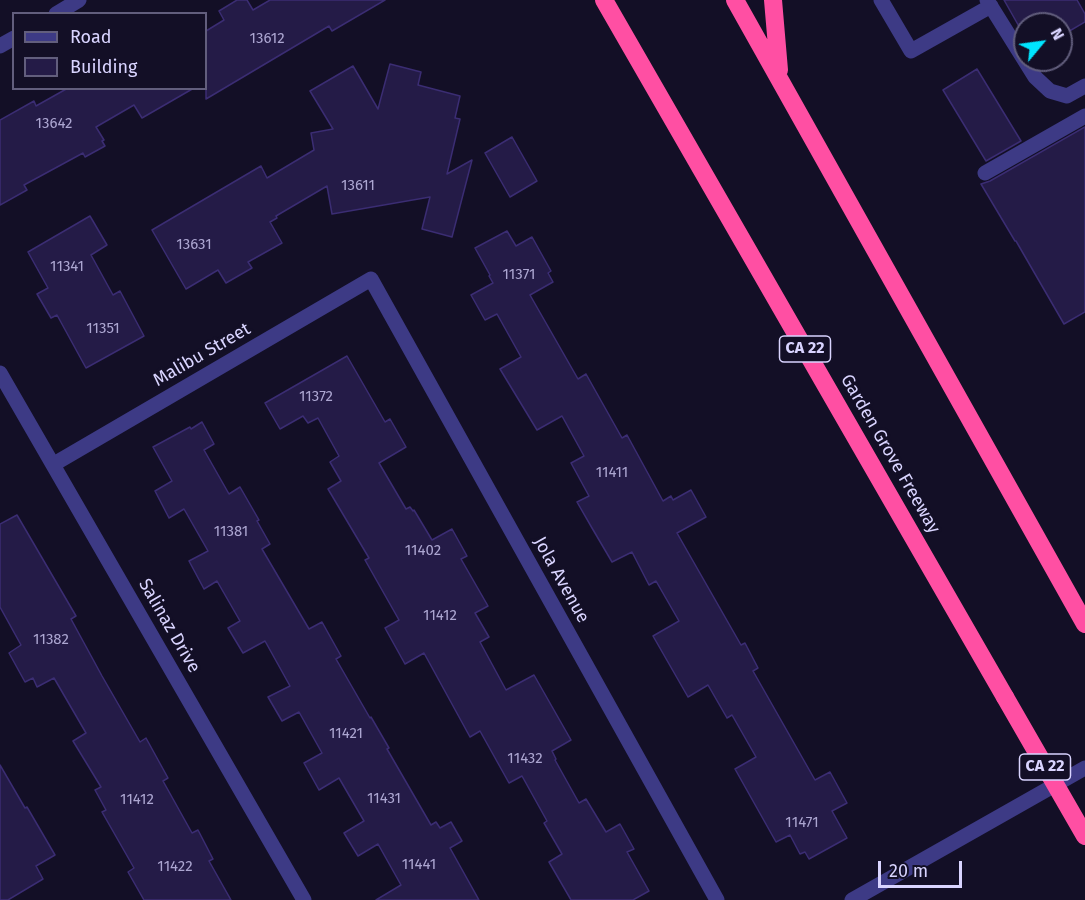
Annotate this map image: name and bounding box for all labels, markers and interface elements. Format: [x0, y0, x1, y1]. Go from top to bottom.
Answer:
legend [12, 12, 207, 90]
north arrow [1013, 12, 1073, 72]
text: N [1047, 25, 1068, 43]
text: Road [70, 26, 112, 48]
house number: 13612 [249, 30, 285, 48]
text: Building [70, 56, 137, 78]
house number: 13642 [35, 115, 73, 133]
house number: 13611 [341, 177, 375, 195]
house number: 13631 [176, 236, 212, 254]
house number: 11341 [50, 258, 84, 276]
house number: 11371 [502, 266, 536, 284]
street label: Malibu Street [150, 318, 254, 392]
house number: 11351 [86, 320, 120, 338]
road number: CA 22 [780, 336, 830, 362]
street label: Garden Grove Freeway [836, 371, 944, 537]
house number: 11372 [299, 388, 333, 406]
house number: 11411 [596, 464, 628, 482]
house number: 11381 [214, 523, 248, 541]
street label: Jola Avenue [528, 533, 594, 627]
house number: 11402 [405, 542, 441, 560]
street label: Salinaz Drive [133, 575, 205, 677]
house number: 11412 [423, 607, 457, 625]
house number: 11382 [33, 631, 69, 649]
house number: 11421 [329, 725, 363, 743]
house number: 11432 [507, 750, 543, 768]
road number: CA 22 [1020, 754, 1070, 780]
house number: 11431 [367, 790, 401, 808]
house number: 11412 [120, 791, 154, 809]
house number: 11471 [785, 814, 819, 832]
scale bar [881, 849, 965, 887]
house number: 11441 [402, 856, 436, 874]
house number: 11422 [157, 858, 193, 876]
text: 20 m [889, 860, 928, 882]

